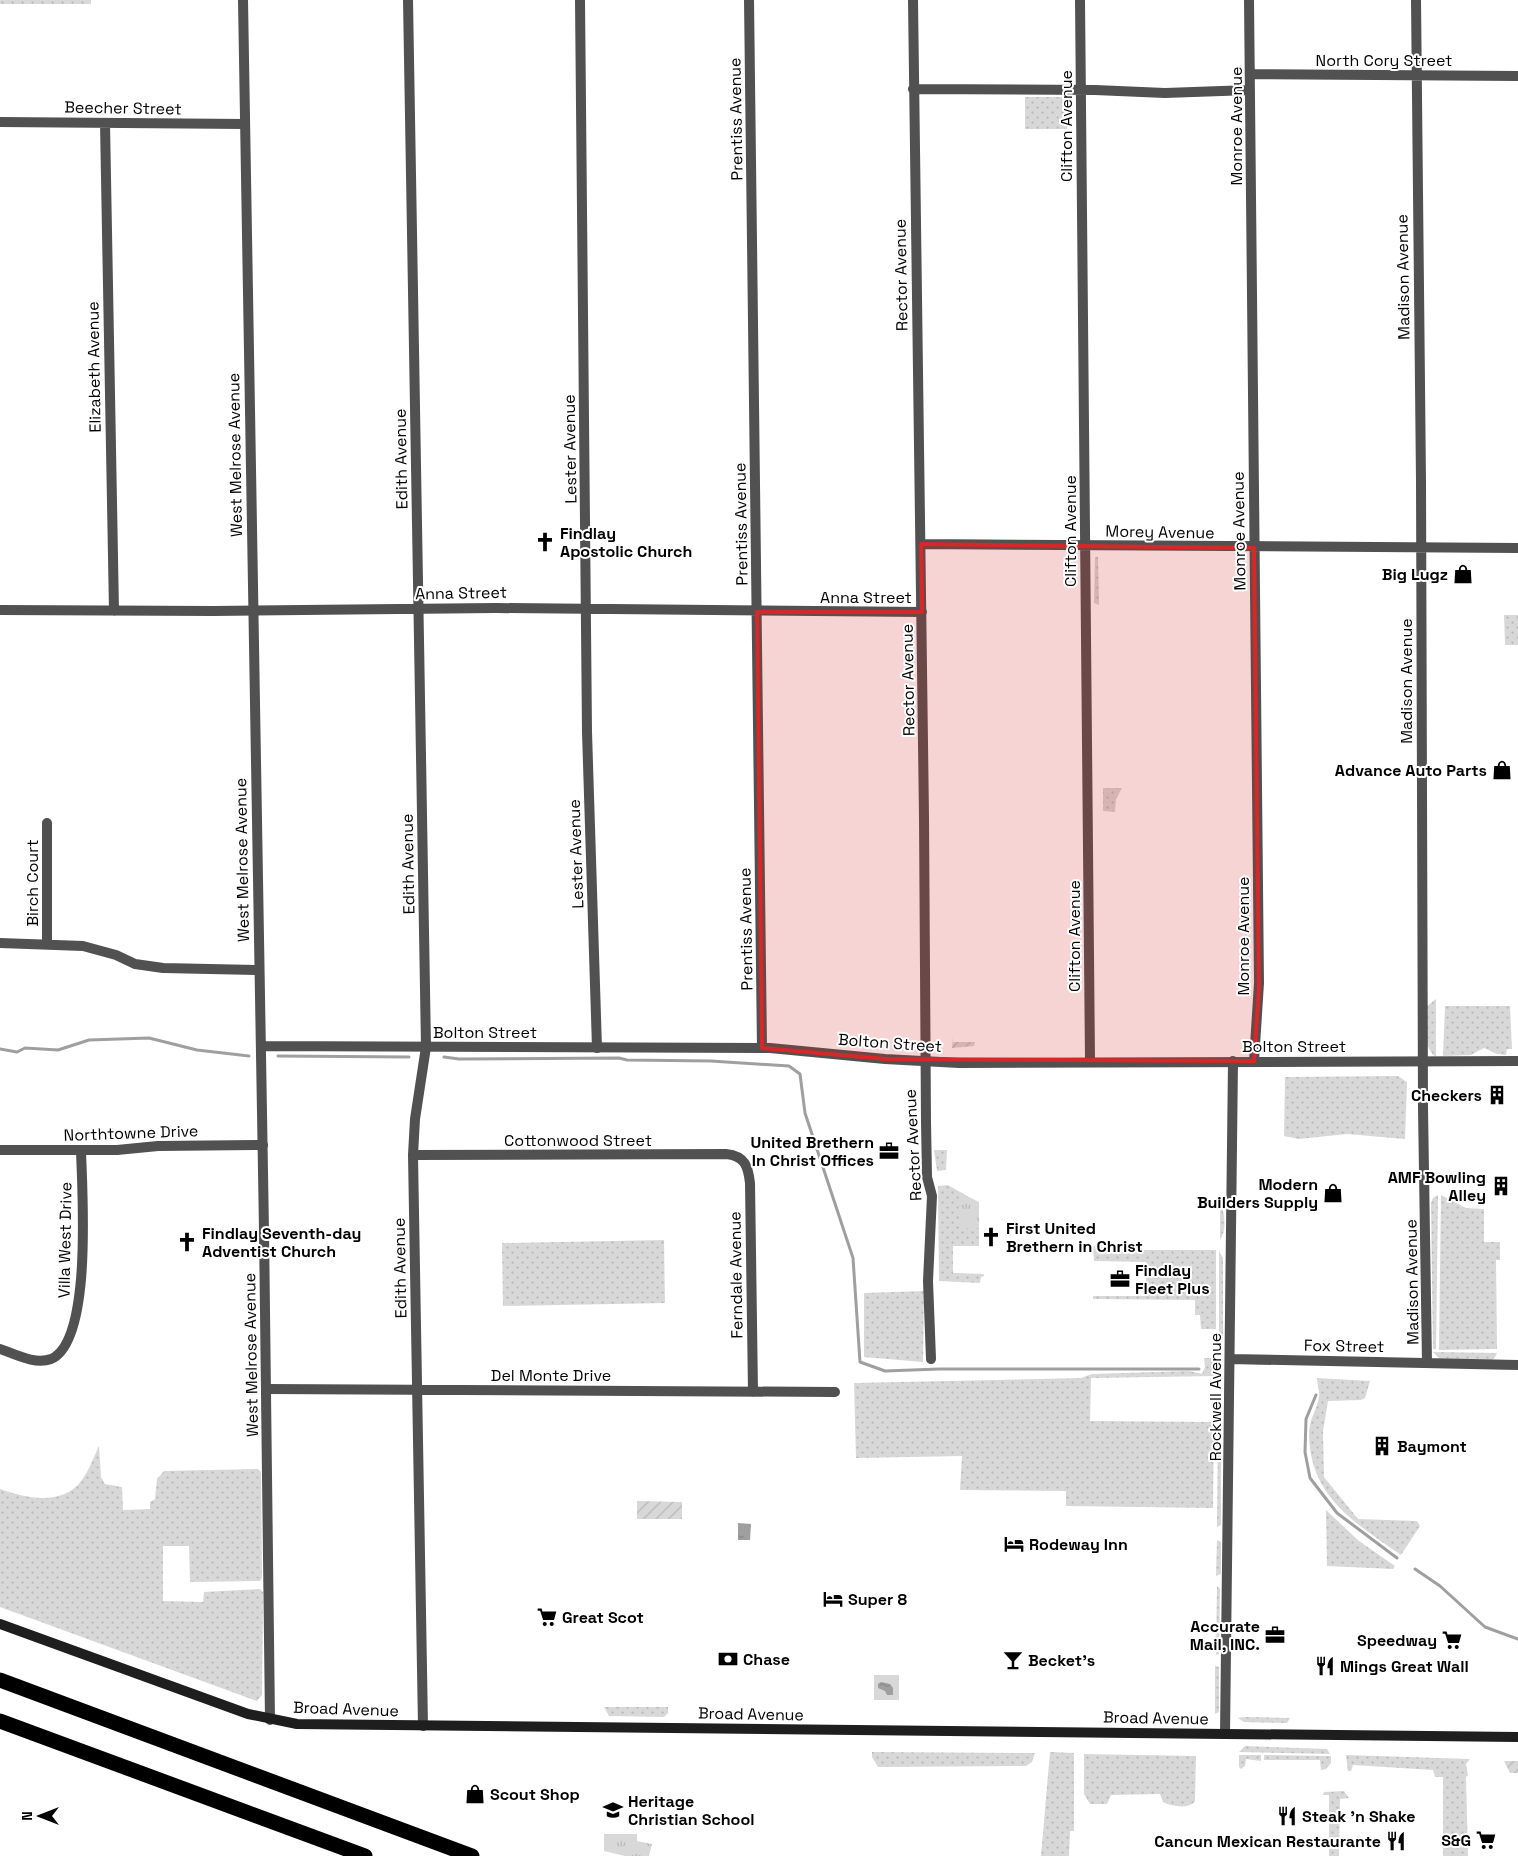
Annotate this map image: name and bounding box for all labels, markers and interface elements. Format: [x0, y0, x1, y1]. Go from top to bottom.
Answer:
street label: North Cory Street [1316, 50, 1452, 71]
street label: Prentiss Avenue [724, 57, 748, 181]
street label: Monroe Avenue [1226, 66, 1247, 186]
street label: Clifton Avenue [1056, 70, 1077, 182]
street label: Beecher Street [64, 96, 182, 120]
street label: Madison Avenue [1391, 214, 1415, 340]
street label: Rector Avenue [890, 219, 912, 331]
street label: Elizabeth Avenue [82, 301, 106, 433]
street label: West Melrose Avenue [223, 373, 247, 537]
street label: Lester Avenue [559, 394, 581, 504]
street label: Edith Avenue [390, 408, 412, 510]
street label: Prentiss Avenue [729, 462, 753, 586]
street label: Monroe Avenue [1227, 471, 1251, 591]
street label: Clifton Avenue [1060, 475, 1081, 587]
street label: Morey Avenue [1105, 521, 1215, 543]
place label: Findlay Apostolic Church [560, 523, 692, 562]
church icon: Findlay Apostolic Church [534, 531, 556, 553]
shop icon: Big Lugz [1452, 563, 1474, 585]
place label: Big Lugz [1382, 564, 1448, 585]
street label: Anna Street [415, 582, 507, 604]
street label: Anna Street [820, 587, 912, 608]
street label: Madison Avenue [1396, 618, 1417, 744]
street label: Rector Avenue [897, 624, 919, 736]
shop icon: Advance Auto Parts [1491, 759, 1513, 781]
place label: Advance Auto Parts [1335, 760, 1487, 781]
street label: West Melrose Avenue [230, 778, 254, 942]
street label: Lester Avenue [564, 799, 588, 909]
street label: Edith Avenue [397, 813, 419, 915]
street label: Birch Court [22, 839, 43, 927]
street label: Prentiss Avenue [734, 867, 758, 991]
street label: Monroe Avenue [1233, 876, 1254, 996]
street label: Clifton Avenue [1064, 880, 1085, 992]
street label: Bolton Street [433, 1022, 537, 1043]
street label: Bolton Street [837, 1029, 943, 1057]
street label: Bolton Street [1242, 1036, 1346, 1057]
building icon: Checkers [1486, 1084, 1508, 1106]
place label: Checkers [1411, 1085, 1482, 1106]
street label: Rector Avenue [900, 1088, 926, 1202]
street label: Northtowne Drive [63, 1120, 199, 1146]
street label: Cottonwood Street [504, 1130, 652, 1151]
place label: United Brethern In Christ Offices [750, 1132, 874, 1171]
office icon: United Brethern In Christ Offices [878, 1140, 900, 1162]
place label: AMF Bowling Alley [1388, 1167, 1486, 1206]
place label: Modern Builders Supply [1197, 1174, 1318, 1213]
building icon: AMF Bowling Alley [1490, 1175, 1512, 1197]
street label: Villa West Drive [53, 1182, 77, 1298]
shop icon: Modern Builders Supply [1322, 1182, 1344, 1204]
street label: Ferndale Avenue [724, 1211, 748, 1339]
street label: Edith Avenue [389, 1217, 411, 1319]
place label: First United Brethern in Christ [1006, 1218, 1143, 1257]
street label: Madison Avenue [1400, 1219, 1424, 1345]
place label: Findlay Seventh-day Adventist Church [202, 1223, 361, 1262]
church icon: First United Brethern in Christ [980, 1226, 1002, 1248]
church icon: Findlay Seventh-day Adventist Church [176, 1231, 198, 1253]
place label: Findlay Fleet Plus [1135, 1260, 1210, 1299]
office icon: Findlay Fleet Plus [1109, 1268, 1131, 1290]
street label: West Melrose Avenue [239, 1273, 263, 1437]
street label: Rockwell Avenue [1205, 1333, 1226, 1461]
street label: Fox Street [1304, 1335, 1384, 1357]
street label: Del Monte Drive [491, 1365, 611, 1386]
building icon: Baymont [1371, 1435, 1393, 1457]
place label: Baymont [1397, 1436, 1467, 1457]
hotel icon: Rodeway Inn [1003, 1533, 1025, 1555]
place label: Rodeway Inn [1029, 1534, 1128, 1555]
hotel icon: Super 8 [822, 1588, 844, 1610]
place label: Super 8 [848, 1589, 907, 1610]
supermarket icon: Great Scot [536, 1606, 558, 1628]
place label: Great Scot [562, 1607, 644, 1628]
place label: Accurate Mail, INC. [1190, 1616, 1260, 1655]
office icon: Accurate Mail, INC. [1264, 1624, 1286, 1646]
supermarket icon: Speedway [1441, 1629, 1463, 1651]
place label: Speedway [1357, 1630, 1437, 1651]
bank icon: Chase [717, 1648, 739, 1670]
place label: Chase [743, 1649, 790, 1670]
bar icon: Becket's [1002, 1649, 1024, 1671]
place label: Becket's [1028, 1650, 1095, 1671]
restaurant icon: Mings Great Wall [1314, 1655, 1336, 1677]
place label: Mings Great Wall [1340, 1656, 1469, 1677]
street label: Broad Avenue [293, 1697, 399, 1721]
street label: Broad Avenue [698, 1703, 804, 1725]
street label: Broad Avenue [1103, 1707, 1209, 1729]
shop icon: Scout Shop [464, 1783, 486, 1805]
place label: Scout Shop [490, 1784, 580, 1805]
north arrow [15, 1791, 65, 1841]
place label: Heritage Christian School [628, 1791, 754, 1830]
school or university icon: Heritage Christian School [602, 1799, 624, 1821]
restaurant icon: Steak 'n Shake [1276, 1805, 1298, 1827]
place label: Steak 'n Shake [1302, 1806, 1415, 1827]
text: N [18, 1811, 36, 1821]
supermarket icon: S&G [1475, 1829, 1497, 1851]
restaurant icon: Cancun Mexican Restaurante [1385, 1830, 1407, 1852]
place label: S&G [1441, 1830, 1471, 1851]
place label: Cancun Mexican Restaurante [1154, 1831, 1381, 1852]

